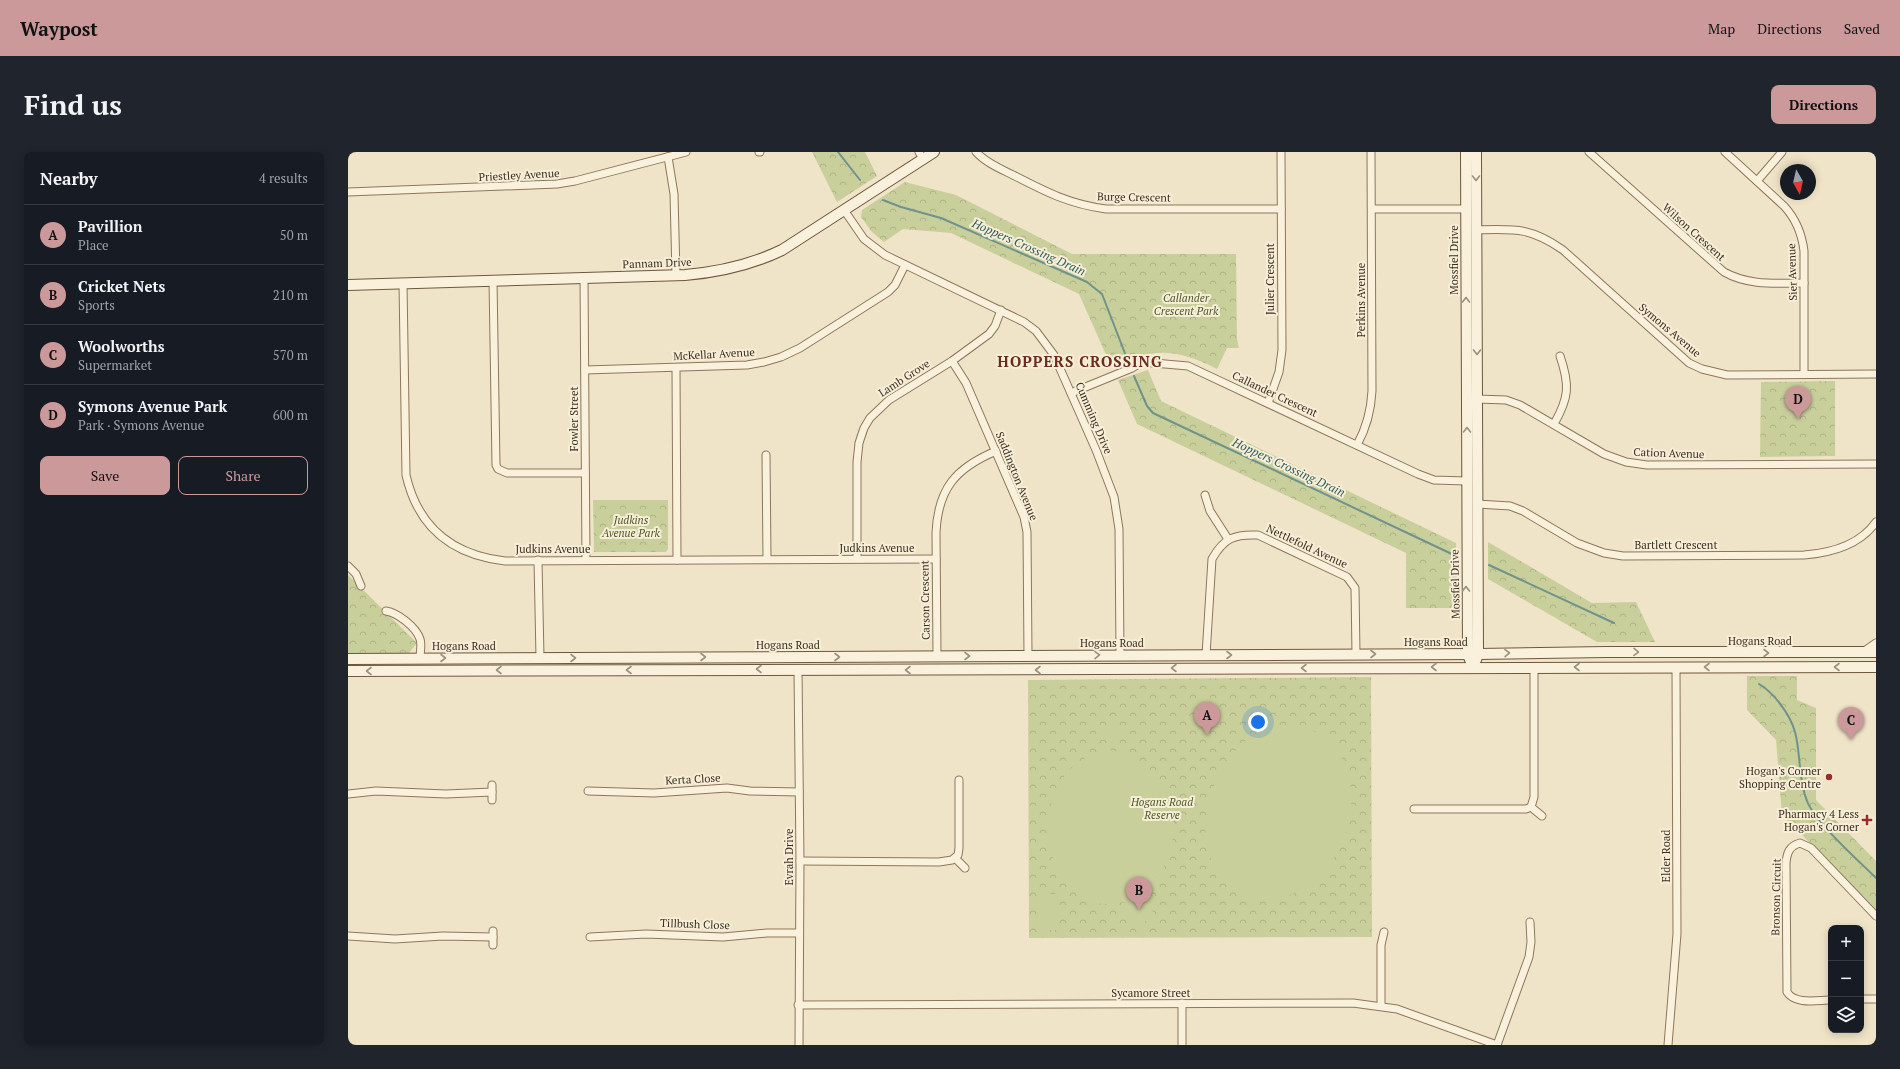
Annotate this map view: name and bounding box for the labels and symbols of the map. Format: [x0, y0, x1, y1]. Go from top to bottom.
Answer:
north arrow [1780, 164, 1816, 200]
street label: Priestley Avenue [478, 166, 560, 184]
one-way arrow [1472, 175, 1480, 181]
street label: Burge Crescent [1097, 189, 1171, 205]
street label: Wilson Crescent [1660, 200, 1728, 264]
water label: Hoppers Crossing Drain [969, 215, 1088, 279]
street label: Mossfiel Drive [1447, 225, 1461, 295]
street label: Julier Crescent [1263, 243, 1277, 315]
street label: Sier Avenue [1784, 243, 1800, 301]
street label: Pannam Drive [622, 255, 692, 271]
street label: Perkins Avenue [1354, 262, 1368, 337]
park label: Callander Crescent Park [1154, 291, 1219, 318]
one-way arrow [1462, 297, 1470, 303]
street label: Symons Avenue [1636, 300, 1704, 360]
street label: McKellar Avenue [673, 345, 756, 363]
one-way arrow [1473, 349, 1481, 355]
district label: HOPPERS CROSSING [997, 351, 1163, 371]
street label: Lamb Grove [876, 356, 933, 400]
street label: Callander Crescent [1230, 368, 1320, 420]
street label: Cumming Drive [1073, 380, 1116, 457]
street label: Fowler Street [567, 386, 581, 452]
pin: D [1785, 386, 1811, 419]
one-way arrow [1463, 427, 1471, 433]
street label: Saddington Avenue [993, 430, 1041, 523]
water label: Hoppers Crossing Drain [1229, 434, 1348, 500]
street label: Cation Avenue [1633, 445, 1705, 461]
park label: Judkins Avenue Park [601, 513, 661, 540]
street label: Nettlefold Avenue [1264, 521, 1350, 571]
street label: Bartlett Crescent [1635, 538, 1717, 552]
street label: Judkins Avenue [840, 541, 915, 555]
street label: Judkins Avenue [516, 542, 591, 556]
street label: Mossfiel Drive [1447, 549, 1463, 619]
street label: Carson Crescent [917, 560, 933, 640]
one-way arrow [1462, 586, 1471, 592]
street label: Hogans Road [1728, 634, 1792, 648]
street label: Hogans Road [1404, 635, 1468, 649]
street label: Hogans Road [1080, 636, 1144, 650]
street label: Hogans Road [756, 638, 820, 652]
street label: Hogans Road [432, 639, 496, 653]
one-way arrow [1633, 648, 1639, 656]
one-way arrow [1504, 649, 1510, 658]
one-way arrow [1763, 649, 1769, 657]
one-way arrow [1370, 650, 1376, 658]
one-way arrow [1094, 651, 1100, 659]
one-way arrow [1226, 651, 1232, 659]
one-way arrow [964, 652, 970, 660]
one-way arrow [700, 653, 706, 661]
one-way arrow [834, 653, 840, 661]
one-way arrow [440, 654, 446, 662]
one-way arrow [570, 654, 576, 662]
one-way arrow [1431, 663, 1437, 672]
one-way arrow [1574, 663, 1580, 671]
one-way arrow [1704, 663, 1710, 671]
one-way arrow [1834, 663, 1840, 671]
one-way arrow [1171, 664, 1177, 672]
one-way arrow [1301, 664, 1307, 672]
one-way arrow [756, 665, 762, 673]
one-way arrow [496, 666, 502, 674]
one-way arrow [626, 666, 632, 674]
one-way arrow [905, 666, 911, 674]
one-way arrow [1035, 666, 1041, 674]
one-way arrow [366, 667, 372, 675]
pin: A [1194, 702, 1220, 735]
pin: C [1838, 707, 1864, 740]
your location [1248, 712, 1268, 732]
place label: Hogan's Corner Shopping Centre [1739, 764, 1822, 791]
street label: Kerta Close [665, 771, 722, 787]
marker: Hogan's Corner Shopping Centre [1824, 772, 1834, 782]
park label: Hogans Road Reserve [1130, 795, 1193, 822]
place label: Pharmacy 4 Less Hogan's Corner [1778, 807, 1860, 834]
marker: Pharmacy 4 Less Hogan's Corner [1862, 815, 1872, 825]
street label: Evrah Drive [782, 828, 796, 886]
street label: Elder Road [1659, 830, 1673, 882]
street label: Bronson Circuit [1768, 858, 1784, 936]
pin: B [1126, 877, 1152, 910]
street label: Tillbush Close [660, 916, 731, 932]
street label: Sycamore Street [1111, 986, 1191, 1000]

